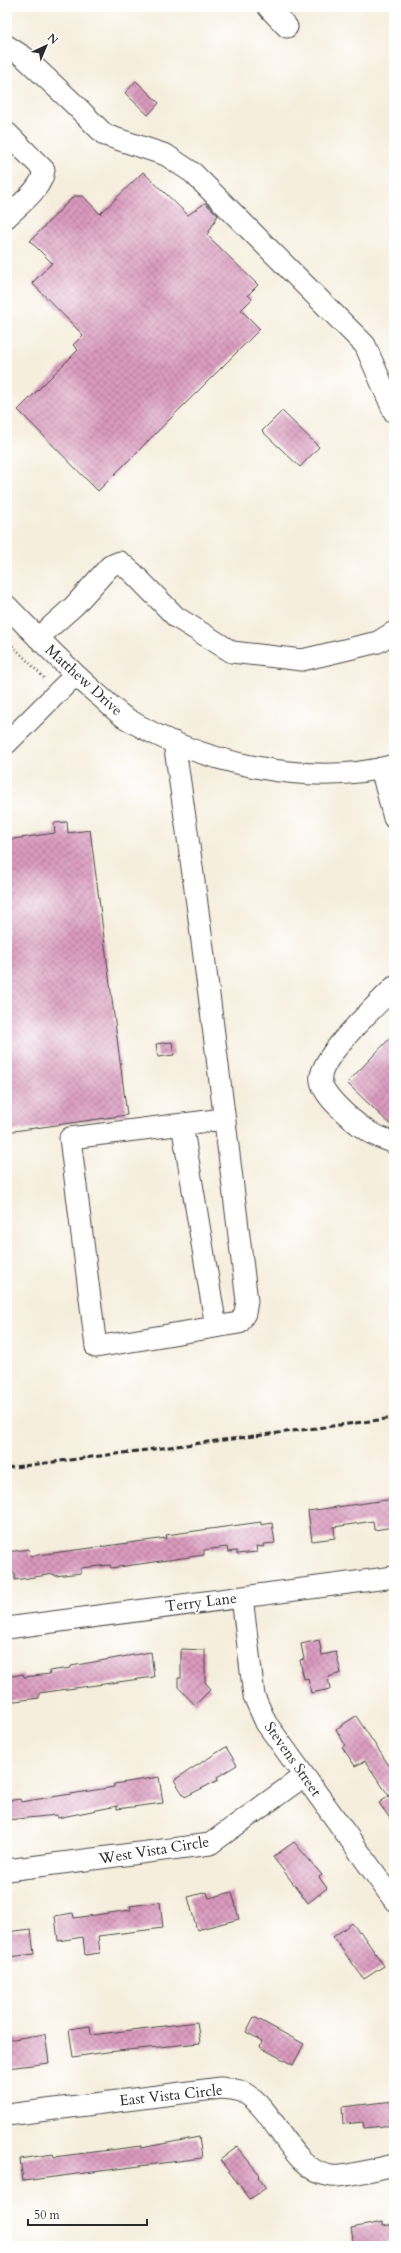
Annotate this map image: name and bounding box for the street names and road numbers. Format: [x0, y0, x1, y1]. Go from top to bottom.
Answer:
street label: Matthew Drive [41, 640, 127, 720]
street label: Terry Lane [164, 1588, 238, 1616]
street label: Stevens Street [260, 1718, 326, 1801]
street label: West Vista Circle [96, 1831, 211, 1869]
street label: East Vista Circle [118, 2080, 224, 2110]

